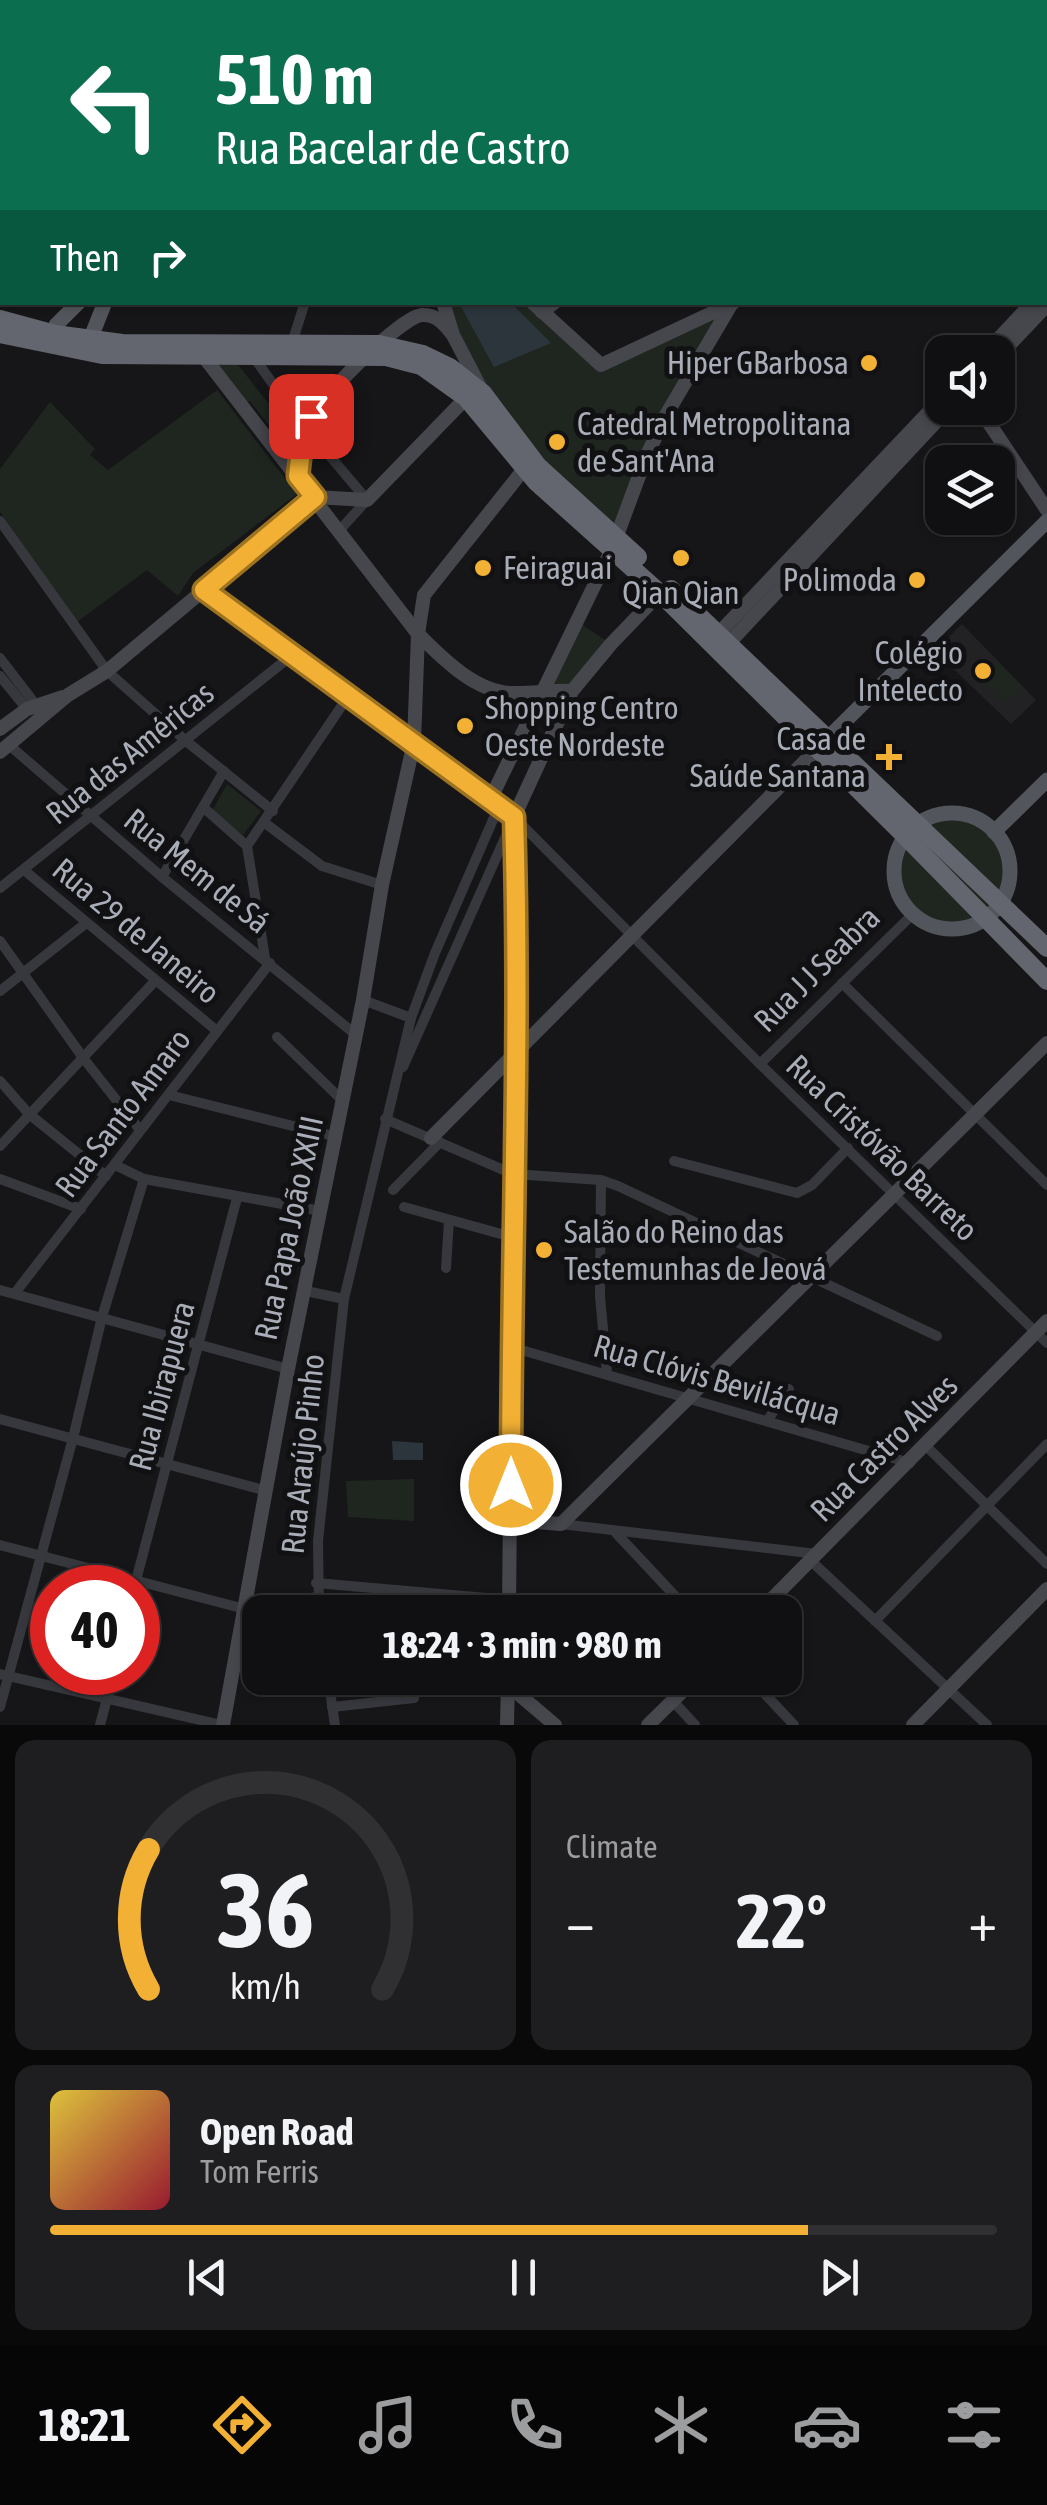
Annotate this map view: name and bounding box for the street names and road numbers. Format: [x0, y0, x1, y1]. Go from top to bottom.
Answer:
street label: Rua das Américas [39, 674, 221, 831]
street label: Rua Mem de Sá [117, 801, 278, 941]
street label: Rua 29 de Janeiro [45, 850, 227, 1011]
street label: Rua J J Seabra [746, 898, 887, 1039]
street label: Rua Santo Amaro [47, 1021, 198, 1204]
street label: Rua Cristóvão Barreto [779, 1047, 986, 1248]
street label: Rua Papa João XXIII [247, 1113, 330, 1343]
street label: Rua Ibirapuera [121, 1297, 202, 1475]
street label: Rua Clóvis Bevilácqua [590, 1327, 845, 1432]
street label: Rua Araújo Pinho [274, 1352, 331, 1556]
street label: Rua Castro Alves [803, 1367, 965, 1529]

